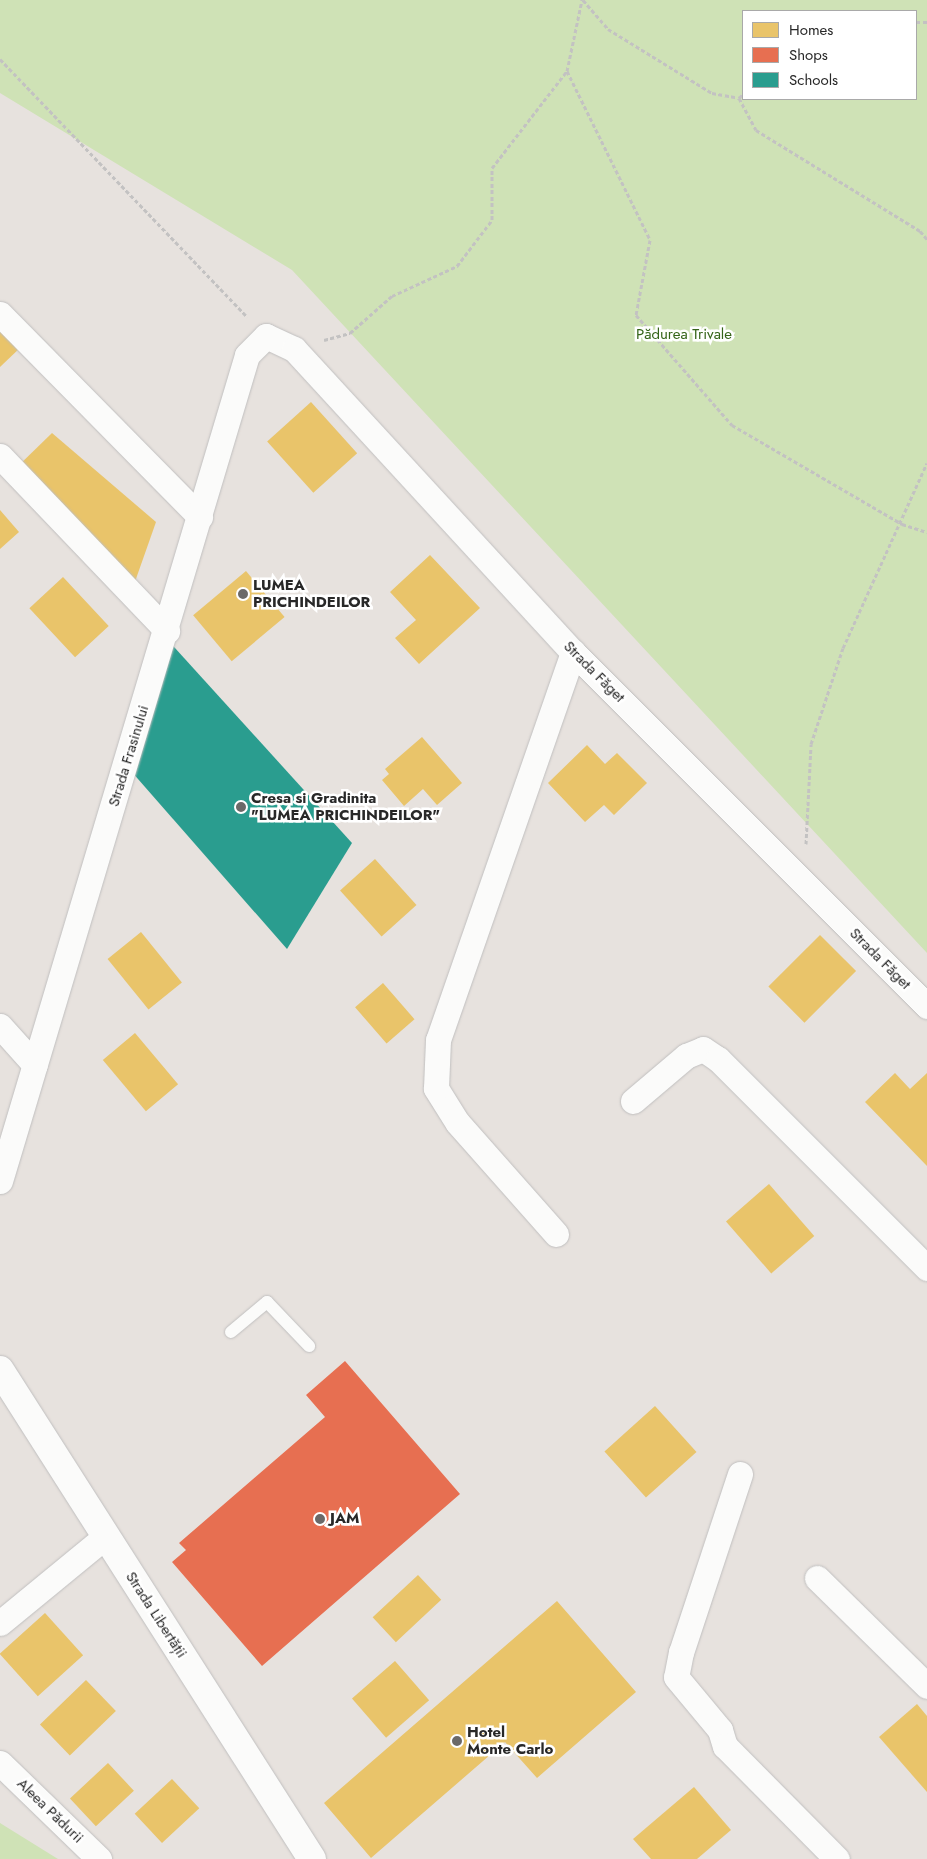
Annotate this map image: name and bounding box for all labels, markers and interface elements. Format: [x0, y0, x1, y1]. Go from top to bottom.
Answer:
legend [742, 10, 917, 100]
text: Homes [789, 19, 833, 41]
text: Shops [789, 44, 828, 66]
text: Schools [789, 69, 838, 91]
park label: Pădurea Trivale [636, 326, 732, 344]
place label: LUMEA PRICHINDEILOR [253, 576, 370, 611]
marker: LUMEA PRICHINDEILOR [237, 588, 249, 600]
street label: Strada Făget [560, 638, 628, 706]
street label: Strada Frasinului [105, 703, 153, 809]
place label: Cresa si Gradinita "LUMEA PRICHINDEILOR" [251, 789, 440, 824]
marker: Cresa si Gradinita "LUMEA PRICHINDEILOR" [235, 801, 247, 813]
street label: Strada Făget [846, 925, 914, 993]
place label: JAM [330, 1510, 359, 1528]
marker: JAM [314, 1513, 326, 1525]
street label: Strada Libertății [122, 1569, 190, 1661]
place label: Hotel Monte Carlo [467, 1723, 553, 1758]
marker: Hotel Monte Carlo [451, 1735, 463, 1747]
street label: Aleea Pădurii [13, 1775, 87, 1847]

